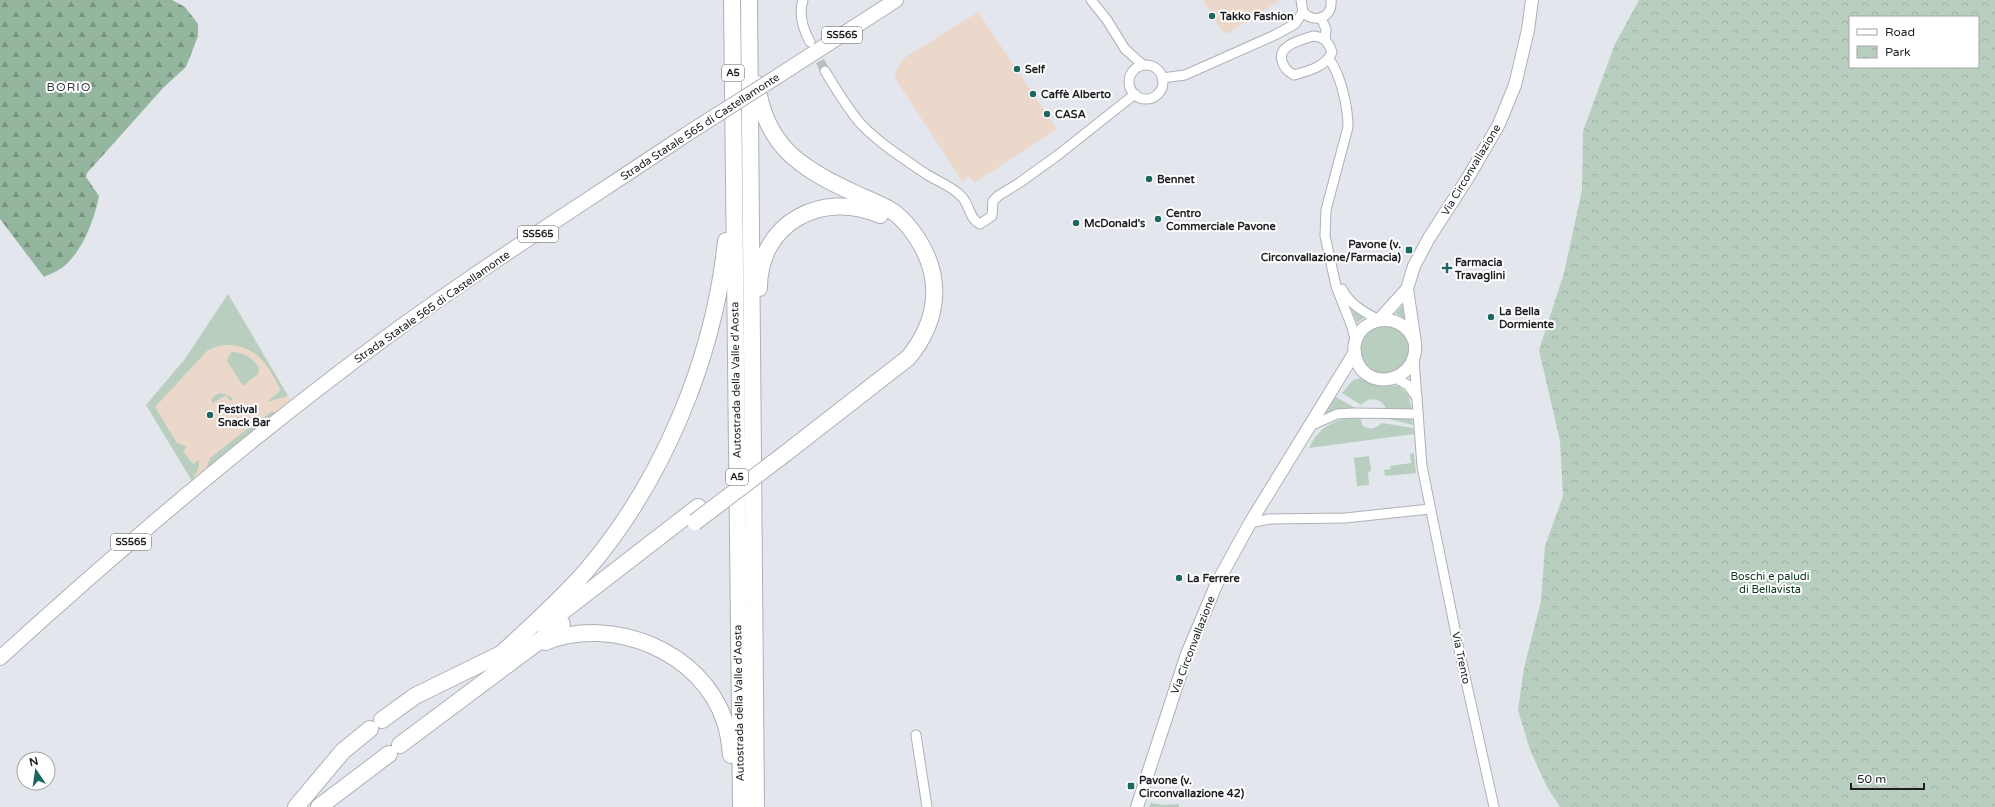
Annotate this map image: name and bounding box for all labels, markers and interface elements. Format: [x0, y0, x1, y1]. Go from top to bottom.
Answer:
place label: Takko Fashion [1219, 10, 1294, 23]
marker: Takko Fashion [1207, 11, 1217, 21]
legend [1849, 16, 1979, 68]
text: Road [1885, 25, 1915, 39]
road number: SS565 [822, 27, 862, 43]
text: Park [1885, 45, 1911, 59]
place label: Self [1025, 63, 1046, 76]
marker: Self [1012, 64, 1022, 74]
road number: A5 [722, 65, 744, 81]
street label: Strada Statale 565 di Castellamonte [618, 71, 782, 183]
district label: BORIO [47, 80, 91, 94]
place label: Caffè Alberto [1041, 88, 1111, 101]
marker: Caffè Alberto [1028, 89, 1038, 99]
place label: CASA [1055, 108, 1086, 121]
marker: CASA [1042, 109, 1052, 119]
street label: Via Circonvallazione [1439, 122, 1503, 218]
place label: Bennet [1157, 173, 1195, 186]
marker: Bennet [1144, 174, 1154, 184]
place label: Centro Commerciale Pavone [1166, 207, 1277, 233]
marker: Centro Commerciale Pavone [1153, 214, 1163, 224]
place label: McDonald's [1084, 217, 1146, 230]
marker: McDonald's [1071, 218, 1081, 228]
road number: SS565 [518, 226, 558, 242]
place label: Pavone (v. Circonvallazione/Farmacia) [1261, 238, 1402, 264]
marker: Pavone (v. Circonvallazione/Farmacia) [1404, 245, 1414, 255]
street label: Strada Statale 565 di Castellamonte [352, 248, 512, 366]
place label: Farmacia Travaglini [1454, 256, 1505, 283]
marker: Farmacia Travaglini [1442, 263, 1452, 273]
street label: Autostrada della Valle d'Aosta [728, 302, 744, 458]
place label: La Bella Dormiente [1499, 305, 1555, 331]
marker: La Bella Dormiente [1486, 312, 1496, 322]
place label: Festival Snack Bar [218, 403, 271, 429]
marker: Festival Snack Bar [205, 410, 215, 420]
road number: A5 [726, 469, 748, 485]
road number: SS565 [111, 534, 151, 550]
park label: Boschi e paludi di Bellavista [1730, 570, 1810, 596]
place label: La Ferrere [1187, 572, 1240, 585]
marker: La Ferrere [1174, 573, 1184, 583]
street label: Via Circonvallazione [1168, 594, 1218, 696]
street label: Autostrada della Valle d'Aosta [731, 625, 747, 781]
street label: Via Trento [1449, 631, 1473, 686]
north arrow [16, 751, 56, 791]
text: N [28, 754, 40, 769]
scale bar [1851, 765, 1924, 791]
text: 50 m [1857, 772, 1886, 786]
place label: Pavone (v. Circonvallazione 42) [1139, 774, 1245, 800]
marker: Pavone (v. Circonvallazione 42) [1126, 781, 1136, 791]

